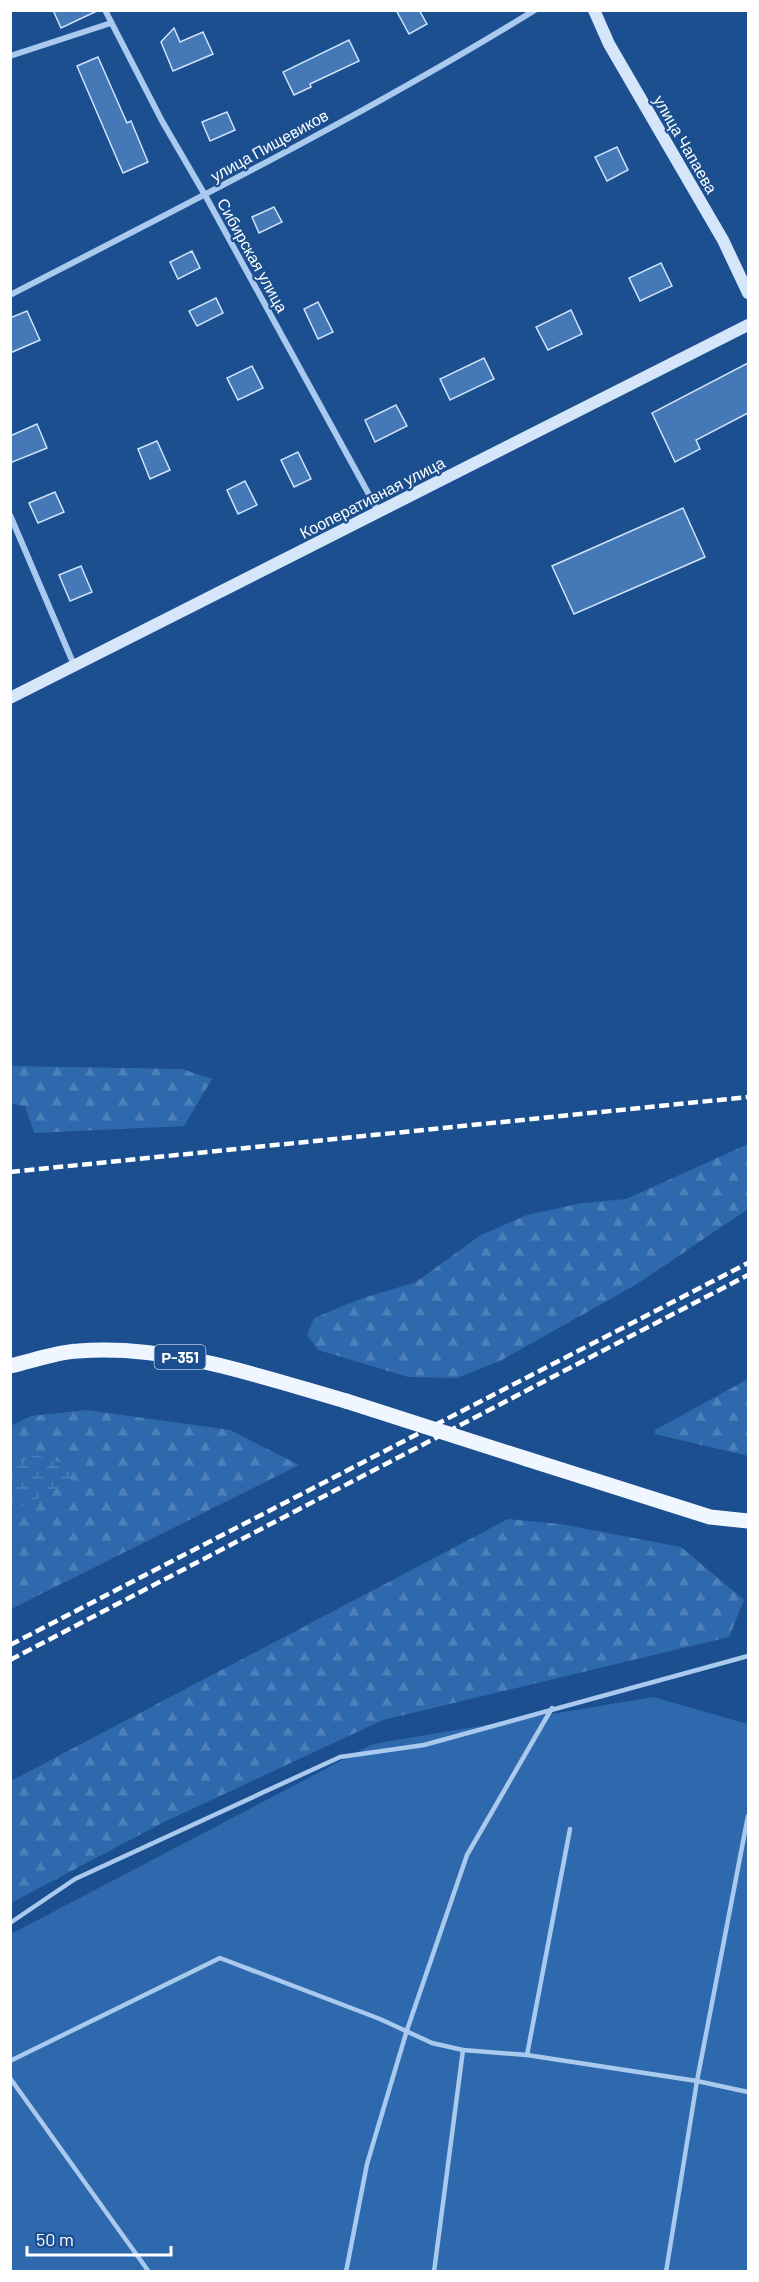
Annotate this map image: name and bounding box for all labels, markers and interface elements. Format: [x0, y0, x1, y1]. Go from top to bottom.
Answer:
street label: улица Чапаева [650, 91, 722, 197]
street label: улица Пищевиков [207, 105, 331, 185]
street label: Сибирская улица [214, 195, 292, 315]
street label: Кооперативная улица [296, 452, 448, 542]
road number: Р-351 [154, 1345, 206, 1369]
scale bar [27, 2219, 171, 2257]
text: 50 m [36, 2228, 74, 2250]

